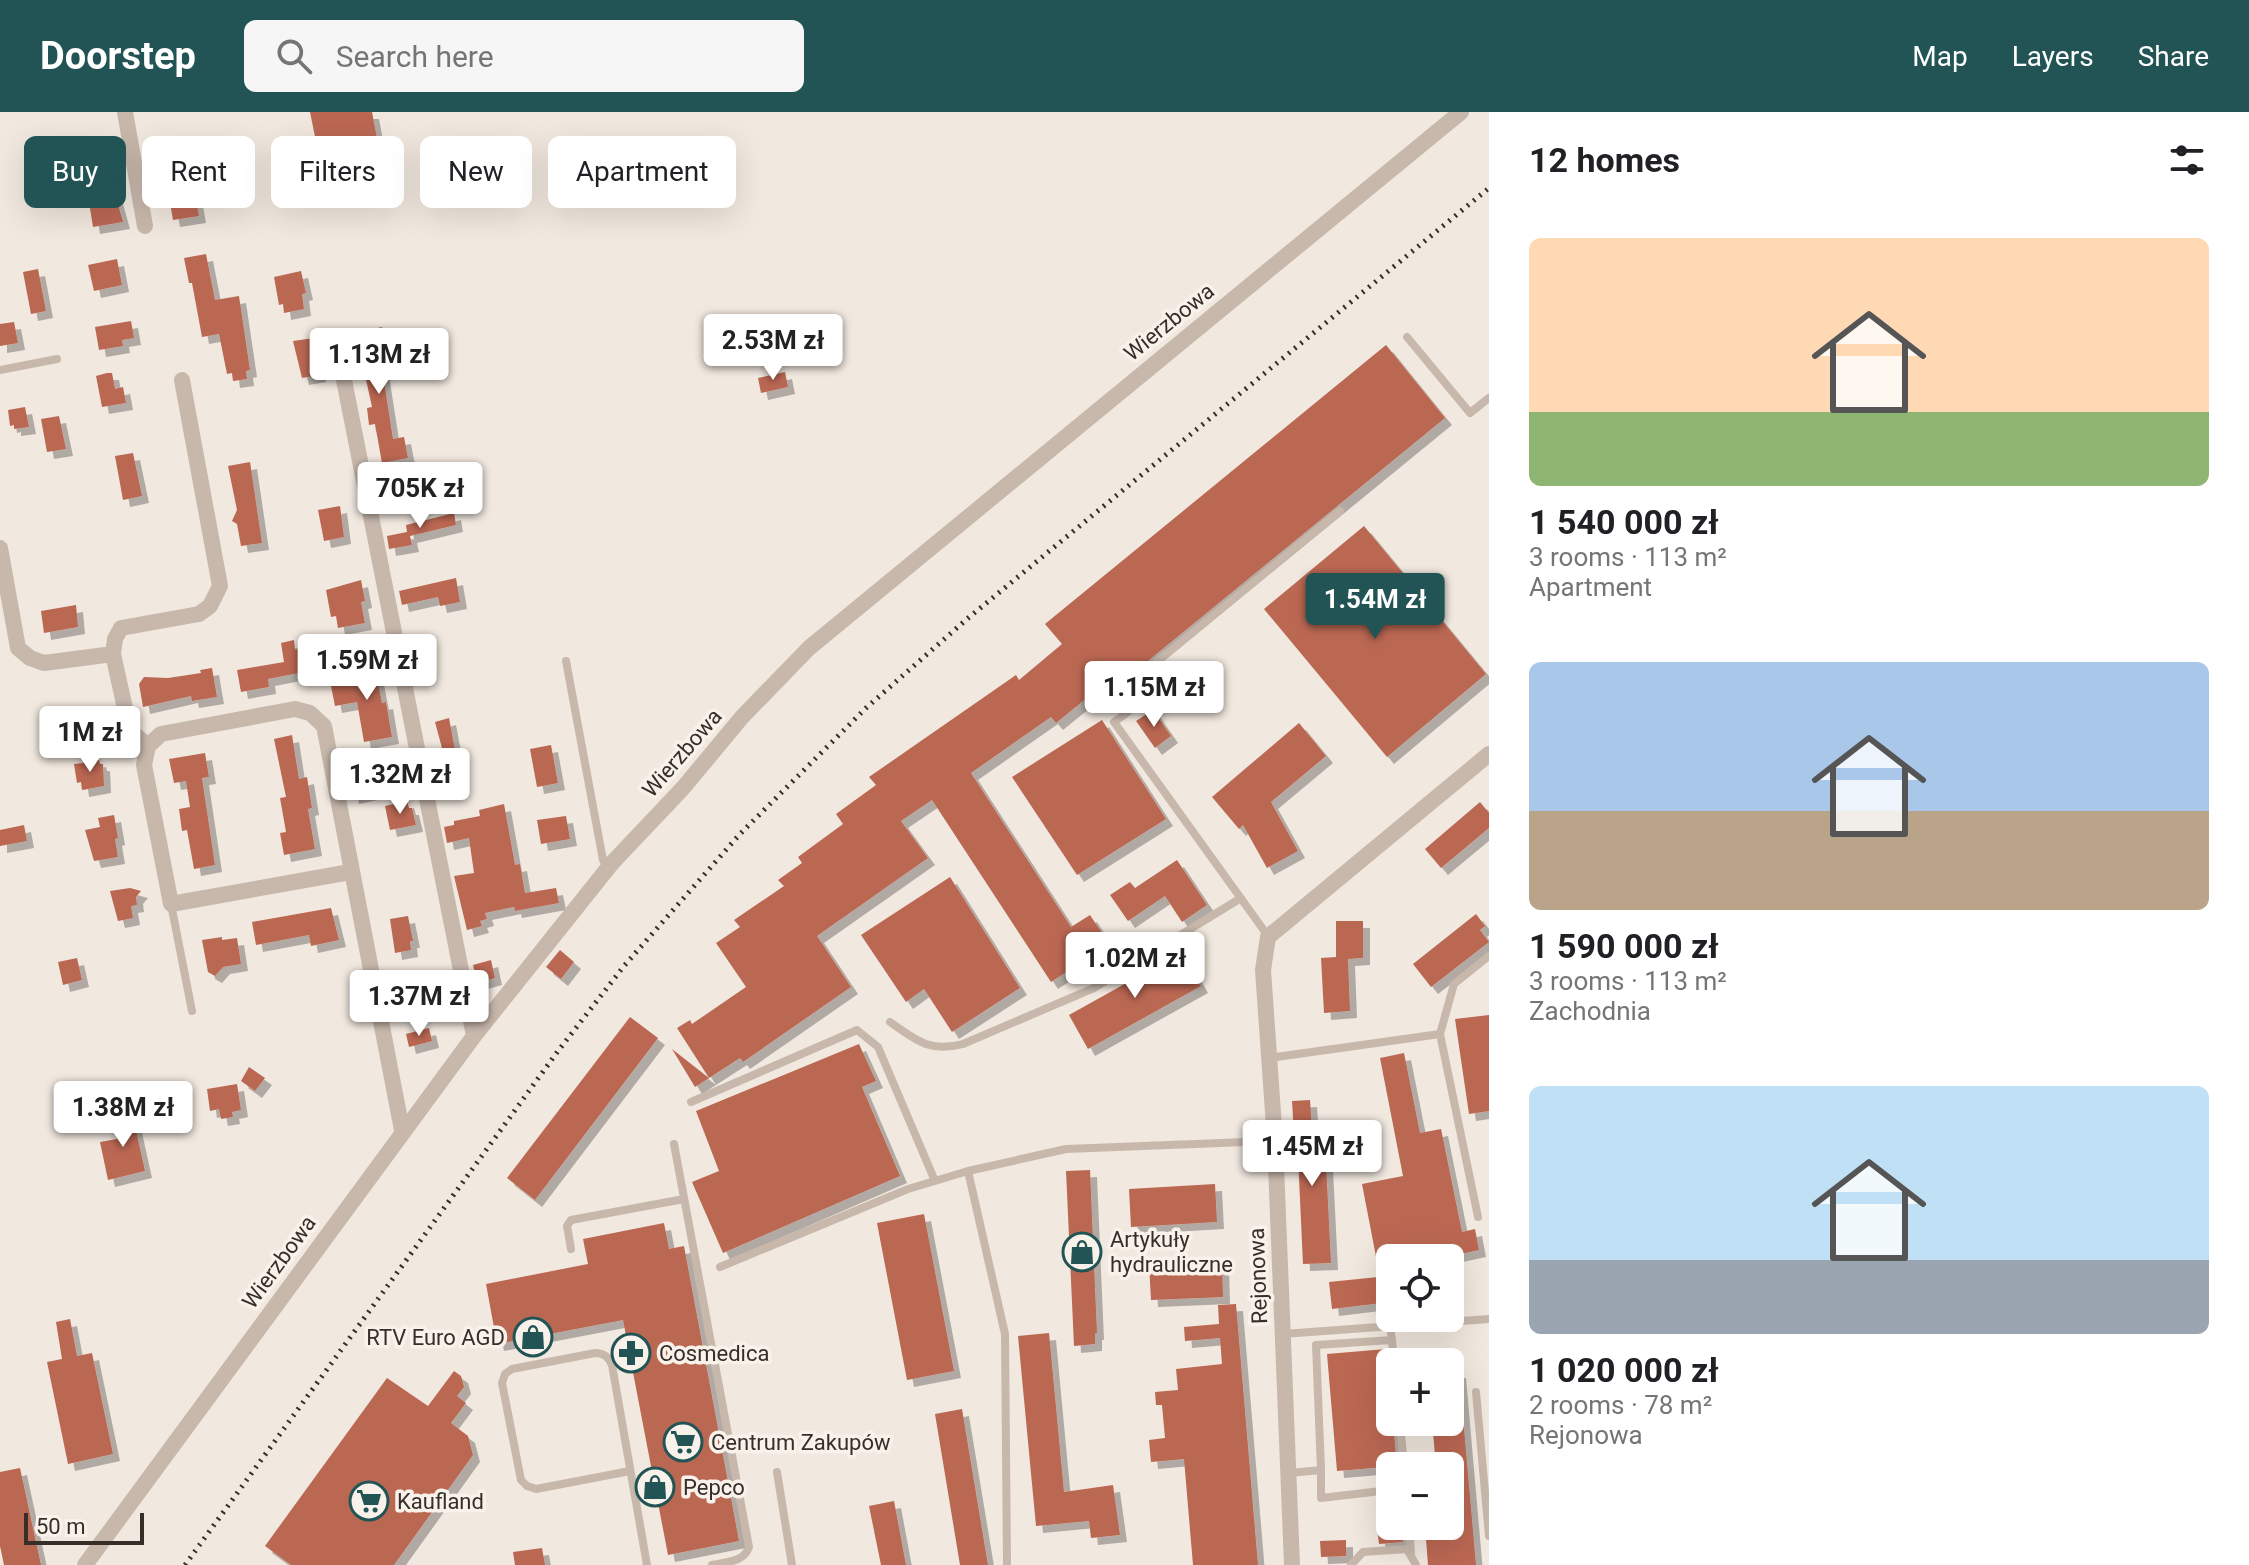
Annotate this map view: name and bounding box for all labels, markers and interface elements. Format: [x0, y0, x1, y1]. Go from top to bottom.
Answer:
search box [244, 20, 804, 92]
text: Doorstep [40, 34, 196, 78]
icon: search [272, 34, 316, 78]
text: Search here [336, 39, 494, 74]
text: Map [1912, 40, 1968, 73]
text: Layers [2012, 40, 2094, 73]
text: Share [2138, 40, 2209, 73]
chip: Buy [24, 136, 126, 208]
chip: Rent [142, 136, 255, 208]
chip: Filters [271, 136, 404, 208]
chip: New [420, 136, 532, 208]
chip: Apartment [548, 136, 736, 208]
icon: filters [2165, 138, 2209, 182]
text: 12 homes [1529, 140, 1680, 180]
street label: Wierzbowa [1119, 278, 1219, 366]
icon: home [1797, 290, 1941, 434]
pin: 2.53M zł [690, 314, 856, 382]
text: 2.53M zł [722, 325, 824, 355]
pin: 1.13M zł [296, 328, 462, 396]
text: 1.13M zł [328, 339, 430, 369]
pin: 705K zł [346, 462, 494, 530]
text: 705K zł [376, 473, 464, 503]
text: 1 540 000 zł [1529, 502, 1719, 542]
text: 3 rooms · 113 m² [1529, 542, 1727, 572]
text: Apartment [1529, 572, 1652, 602]
pin: 1.54M zł [1292, 573, 1458, 641]
text: 1.54M zł [1324, 584, 1426, 614]
pin: 1.59M zł [284, 634, 450, 702]
text: 1.59M zł [316, 645, 418, 675]
pin: 1.15M zł [1071, 661, 1237, 729]
text: 1.15M zł [1103, 672, 1205, 702]
street label: Wierzbowa [637, 704, 727, 802]
pin: 1M zł [34, 706, 146, 774]
icon: home [1797, 714, 1941, 858]
text: 1M zł [57, 717, 123, 747]
pin: 1.32M zł [317, 748, 483, 816]
text: 1.32M zł [349, 759, 451, 789]
text: 1 590 000 zł [1529, 926, 1719, 966]
pin: 1.02M zł [1052, 932, 1218, 1000]
text: 1.02M zł [1084, 943, 1186, 973]
text: 3 rooms · 113 m² [1529, 966, 1727, 996]
pin: 1.37M zł [336, 970, 502, 1038]
text: 1.37M zł [368, 981, 470, 1011]
text: Zachodnia [1529, 996, 1651, 1026]
pin: 1.38M zł [40, 1081, 206, 1149]
text: 1.38M zł [72, 1092, 174, 1122]
pin: 1.45M zł [1229, 1120, 1395, 1188]
text: 1.45M zł [1261, 1131, 1363, 1161]
icon: home [1797, 1138, 1941, 1282]
street label: Wierzbowa [237, 1211, 321, 1313]
place label: Artykuły hydrauliczne [1110, 1227, 1233, 1277]
street label: Rejonowa [1244, 1227, 1272, 1325]
shop icon: Artykuły hydrauliczne [1061, 1231, 1103, 1273]
map controls [1376, 1244, 1464, 1540]
button: locate [1376, 1244, 1464, 1332]
shop icon: RTV Euro AGD [512, 1316, 554, 1358]
place label: RTV Euro AGD [366, 1325, 505, 1350]
pharmacy icon: Cosmedica [610, 1332, 652, 1374]
place label: Cosmedica [659, 1341, 769, 1366]
button: + [1376, 1348, 1464, 1436]
text: 1 020 000 zł [1529, 1350, 1719, 1390]
text: 2 rooms · 78 m² [1529, 1390, 1712, 1420]
text: Rejonowa [1529, 1420, 1643, 1450]
supermarket icon: Centrum Zakupów [662, 1421, 704, 1463]
place label: Centrum Zakupów [711, 1430, 891, 1455]
button: − [1376, 1452, 1464, 1540]
shop icon: Pepco [634, 1466, 676, 1508]
place label: Pepco [683, 1475, 745, 1500]
supermarket icon: Kaufland [348, 1480, 390, 1522]
place label: Kaufland [397, 1489, 484, 1514]
scale bar [24, 1509, 144, 1545]
text: 50 m [36, 1514, 85, 1539]

